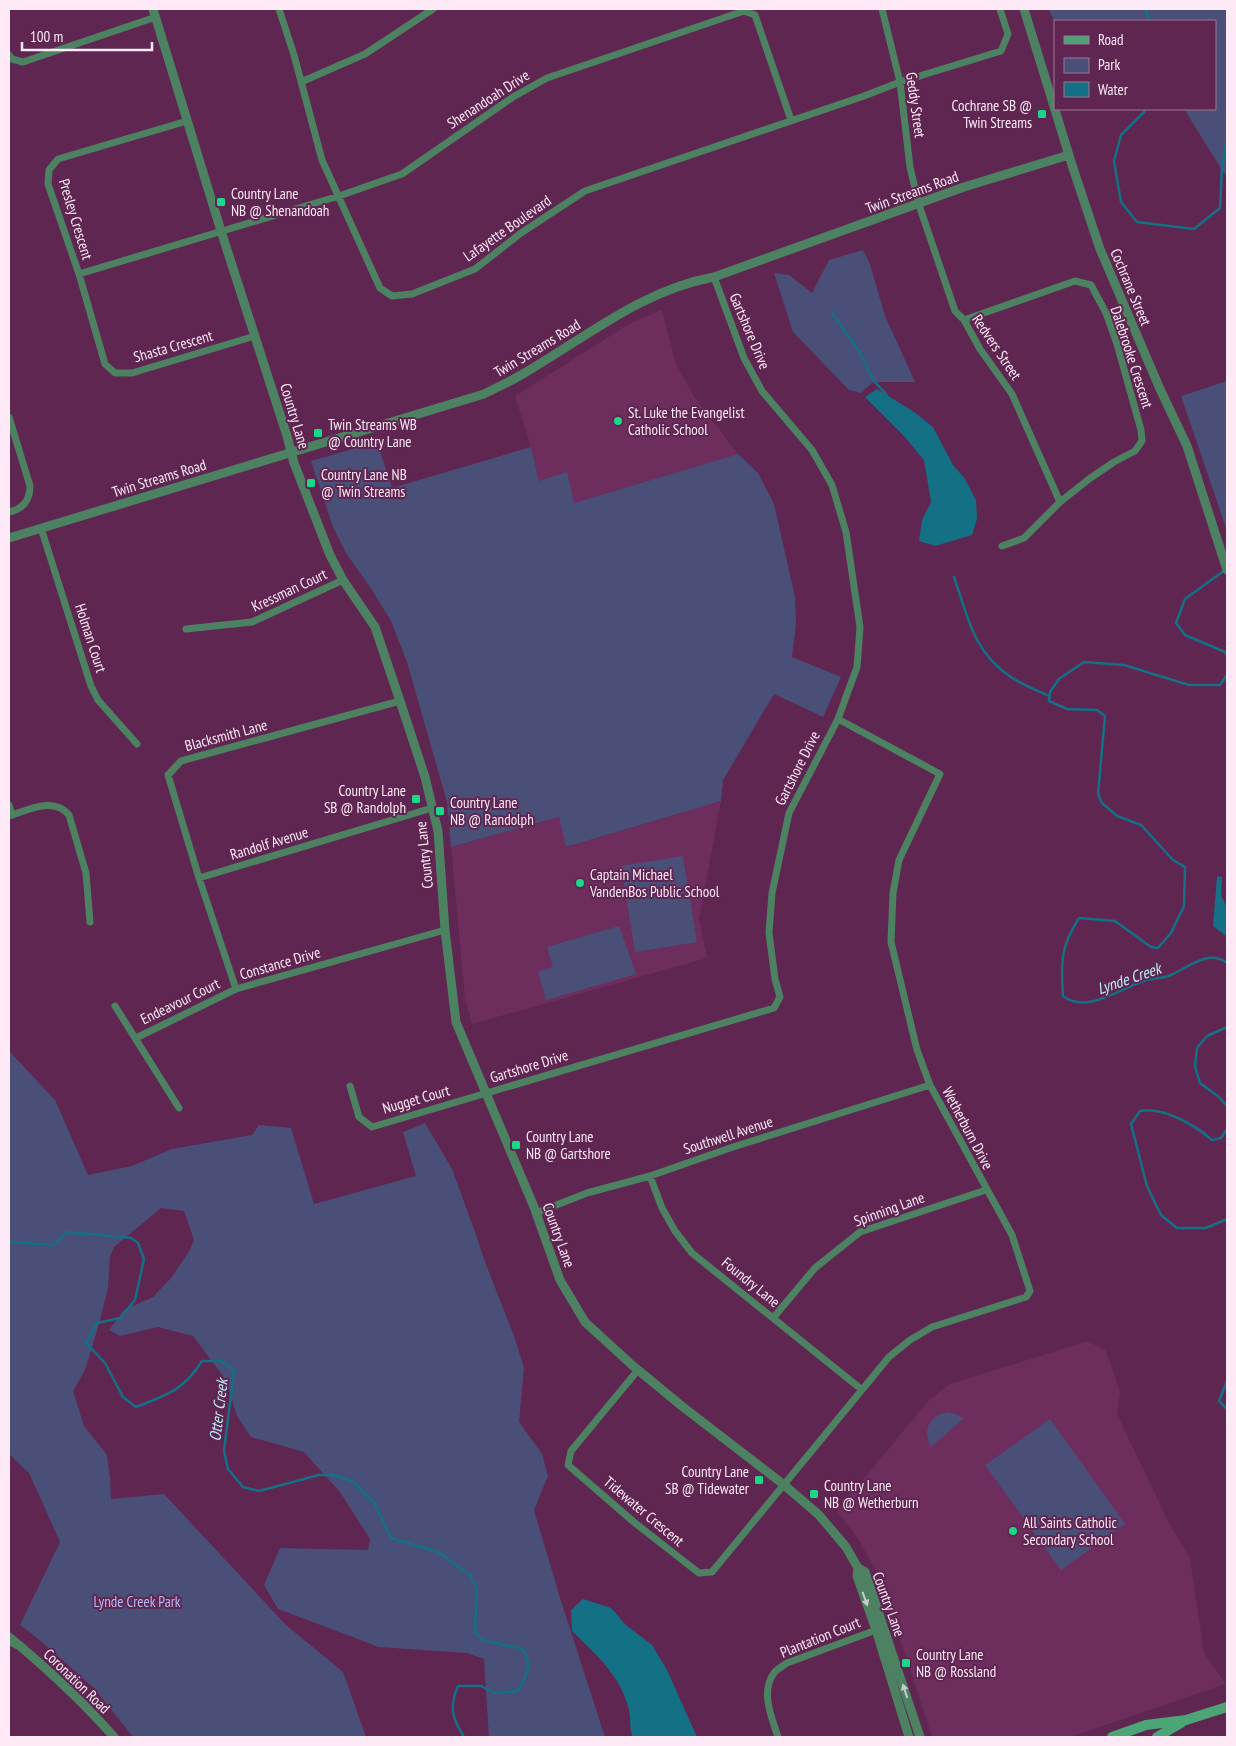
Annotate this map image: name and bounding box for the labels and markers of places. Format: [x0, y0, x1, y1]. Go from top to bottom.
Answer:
place label: Cochrane SB @ Twin Streams [952, 96, 1032, 132]
marker: Cochrane SB @ Twin Streams [1036, 108, 1048, 120]
place label: Country Lane NB @ Shenandoah [231, 184, 329, 220]
marker: Country Lane NB @ Shenandoah [215, 196, 227, 208]
place label: St. Luke the Evangelist Catholic School [628, 403, 745, 439]
place label: Twin Streams WB @ Country Lane [328, 415, 417, 451]
marker: St. Luke the Evangelist Catholic School [612, 415, 624, 427]
marker: Twin Streams WB @ Country Lane [312, 427, 324, 439]
place label: Country Lane NB @ Twin Streams [321, 465, 407, 501]
marker: Country Lane NB @ Twin Streams [305, 477, 317, 489]
place label: Country Lane SB @ Randolph [324, 781, 406, 817]
marker: Country Lane SB @ Randolph [410, 793, 422, 805]
place label: Country Lane NB @ Randolph [450, 793, 534, 829]
marker: Country Lane NB @ Randolph [434, 805, 446, 817]
place label: Captain Michael VandenBos Public School [589, 865, 720, 901]
marker: Captain Michael VandenBos Public School [574, 877, 586, 889]
place label: Country Lane NB @ Gartshore [526, 1127, 611, 1163]
marker: Country Lane NB @ Gartshore [510, 1139, 522, 1151]
place label: Country Lane SB @ Tidewater [665, 1462, 750, 1498]
marker: Country Lane SB @ Tidewater [753, 1474, 765, 1486]
place label: Country Lane NB @ Wetherburn [824, 1476, 919, 1512]
marker: Country Lane NB @ Wetherburn [808, 1488, 820, 1500]
place label: All Saints Catholic Secondary School [1023, 1513, 1118, 1549]
marker: All Saints Catholic Secondary School [1007, 1525, 1019, 1537]
place label: Country Lane NB @ Rossland [916, 1645, 996, 1681]
marker: Country Lane NB @ Rossland [900, 1657, 912, 1669]

